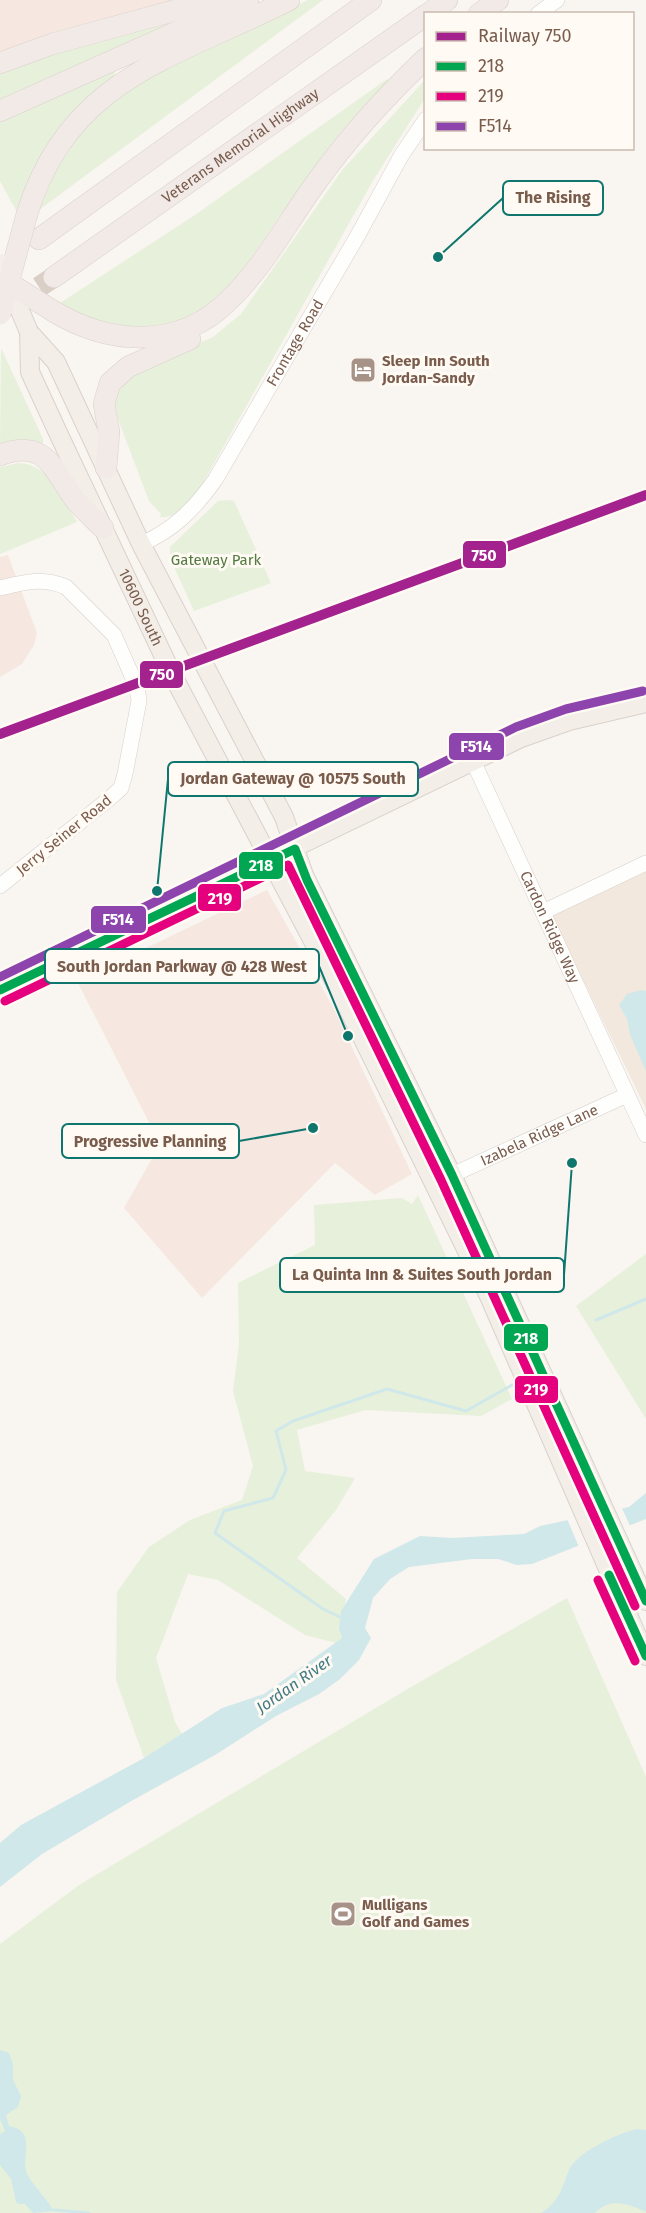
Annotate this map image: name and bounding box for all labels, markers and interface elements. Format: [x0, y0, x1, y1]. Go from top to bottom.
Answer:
legend [424, 12, 634, 150]
text: Railway 750 [478, 25, 571, 47]
text: 218 [478, 55, 504, 77]
street label: Veterans Memorial Highway [159, 84, 323, 207]
text: 219 [478, 85, 504, 107]
text: F514 [478, 115, 512, 137]
callout: The Rising [503, 181, 603, 215]
text: The Rising [515, 188, 591, 207]
street label: Frontage Road [263, 296, 327, 389]
place label: Sleep Inn South Jordan-Sandy [381, 352, 490, 387]
hotel icon: Sleep Inn South Jordan-Sandy [348, 355, 378, 385]
line badge: 750 [462, 540, 507, 569]
text: 750 [471, 546, 497, 565]
park label: Gateway Park [171, 551, 262, 569]
street label: 10600 South [115, 566, 166, 649]
line badge: 750 [139, 660, 184, 689]
text: 750 [149, 665, 175, 684]
line badge: F514 [448, 732, 505, 761]
text: F514 [460, 737, 492, 756]
callout: Jordan Gateway @ 10575 South [168, 762, 418, 796]
text: Jordan Gateway @ 10575 South [179, 769, 406, 788]
street label: Jerry Seiner Road [13, 791, 115, 879]
line badge: 218 [238, 851, 284, 880]
text: 218 [249, 856, 273, 875]
street label: Cardon Ridge Way [516, 868, 584, 987]
line badge: 219 [197, 883, 242, 912]
text: 219 [208, 889, 232, 908]
line badge: F514 [90, 905, 147, 934]
text: F514 [102, 910, 134, 929]
callout: South Jordan Parkway @ 428 West [45, 949, 319, 983]
text: South Jordan Parkway @ 428 West [57, 957, 308, 976]
street label: Izabela Ridge Lane [478, 1100, 601, 1170]
callout: Progressive Planning [62, 1124, 239, 1158]
text: Progressive Planning [74, 1132, 226, 1151]
callout: La Quinta Inn & Suites South Jordan [280, 1258, 564, 1292]
text: La Quinta Inn & Suites South Jordan [292, 1265, 552, 1284]
line badge: 218 [503, 1323, 549, 1352]
text: 218 [514, 1329, 538, 1348]
line badge: 219 [514, 1375, 559, 1404]
text: 219 [524, 1380, 548, 1399]
water label: Jordan River [252, 1651, 336, 1718]
place label: Mulligans Golf and Games [362, 1896, 469, 1931]
sports icon: Mulligans Golf and Games [328, 1899, 358, 1929]

